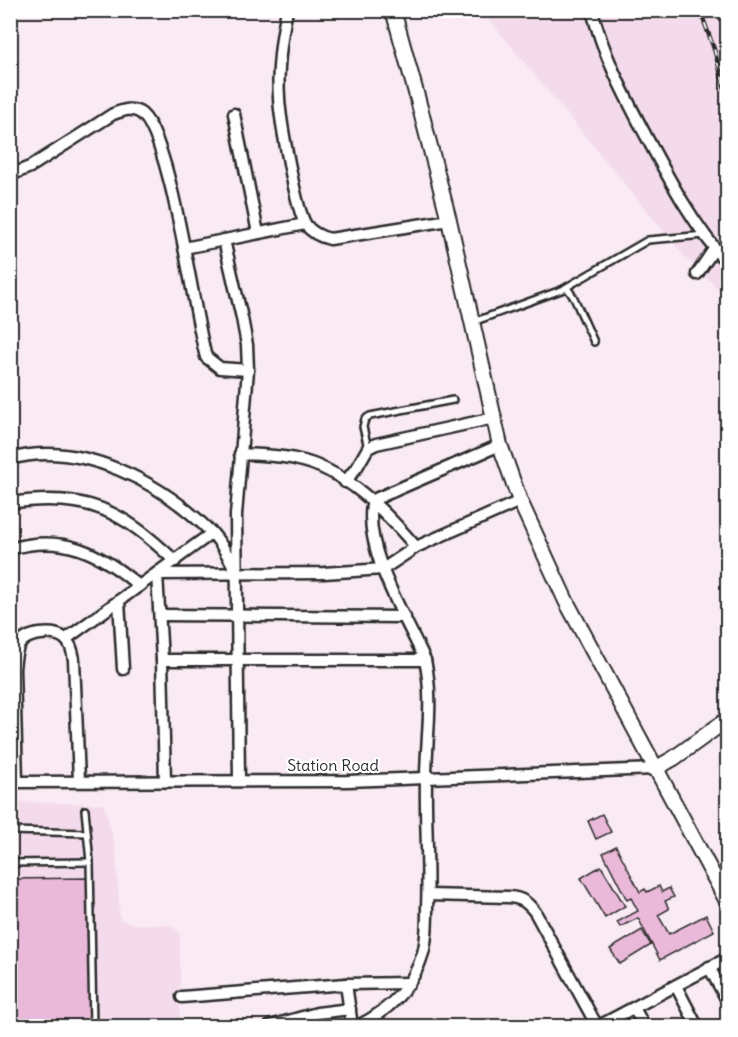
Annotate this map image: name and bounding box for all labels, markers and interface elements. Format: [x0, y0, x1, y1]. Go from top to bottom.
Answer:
street label: Station Road [287, 755, 379, 775]

